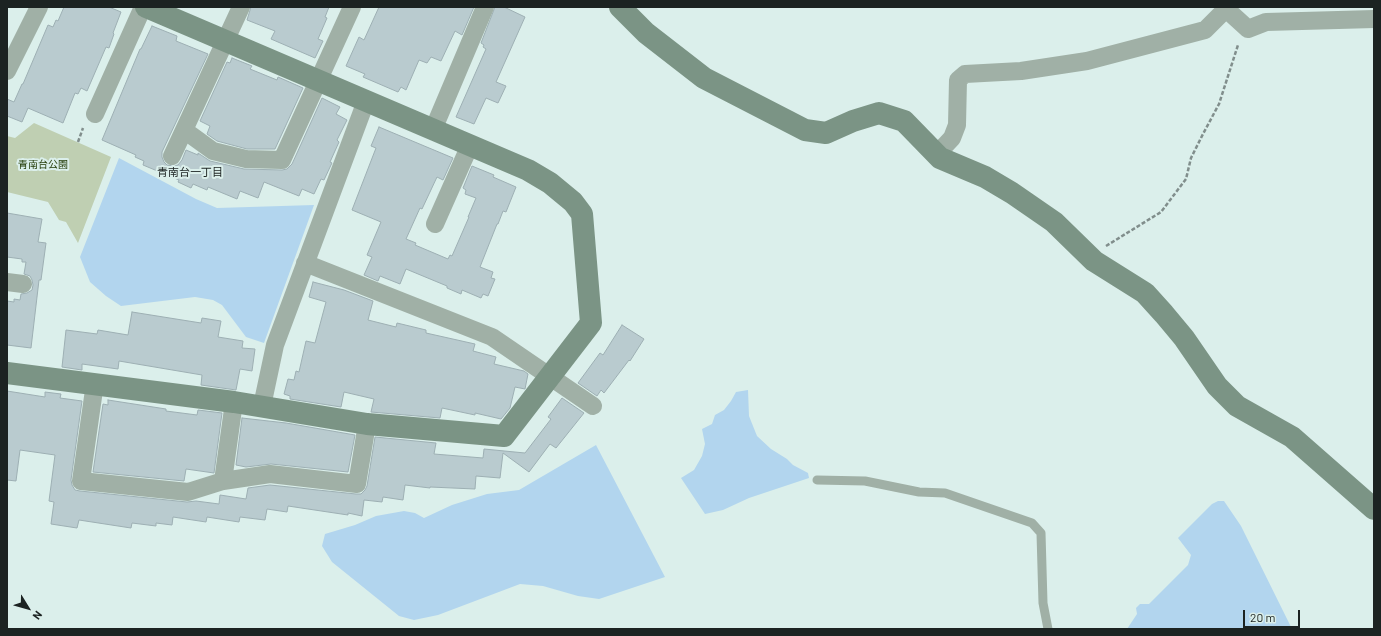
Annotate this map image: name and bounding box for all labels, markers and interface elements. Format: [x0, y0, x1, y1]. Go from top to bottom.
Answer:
park label: 青南台公園 [18, 159, 68, 171]
district label: 青南台一丁目 [157, 165, 223, 179]
north arrow [8, 588, 48, 628]
scale bar [1245, 602, 1302, 628]
text: N [31, 609, 45, 622]
text: 20 m [1250, 610, 1276, 624]

